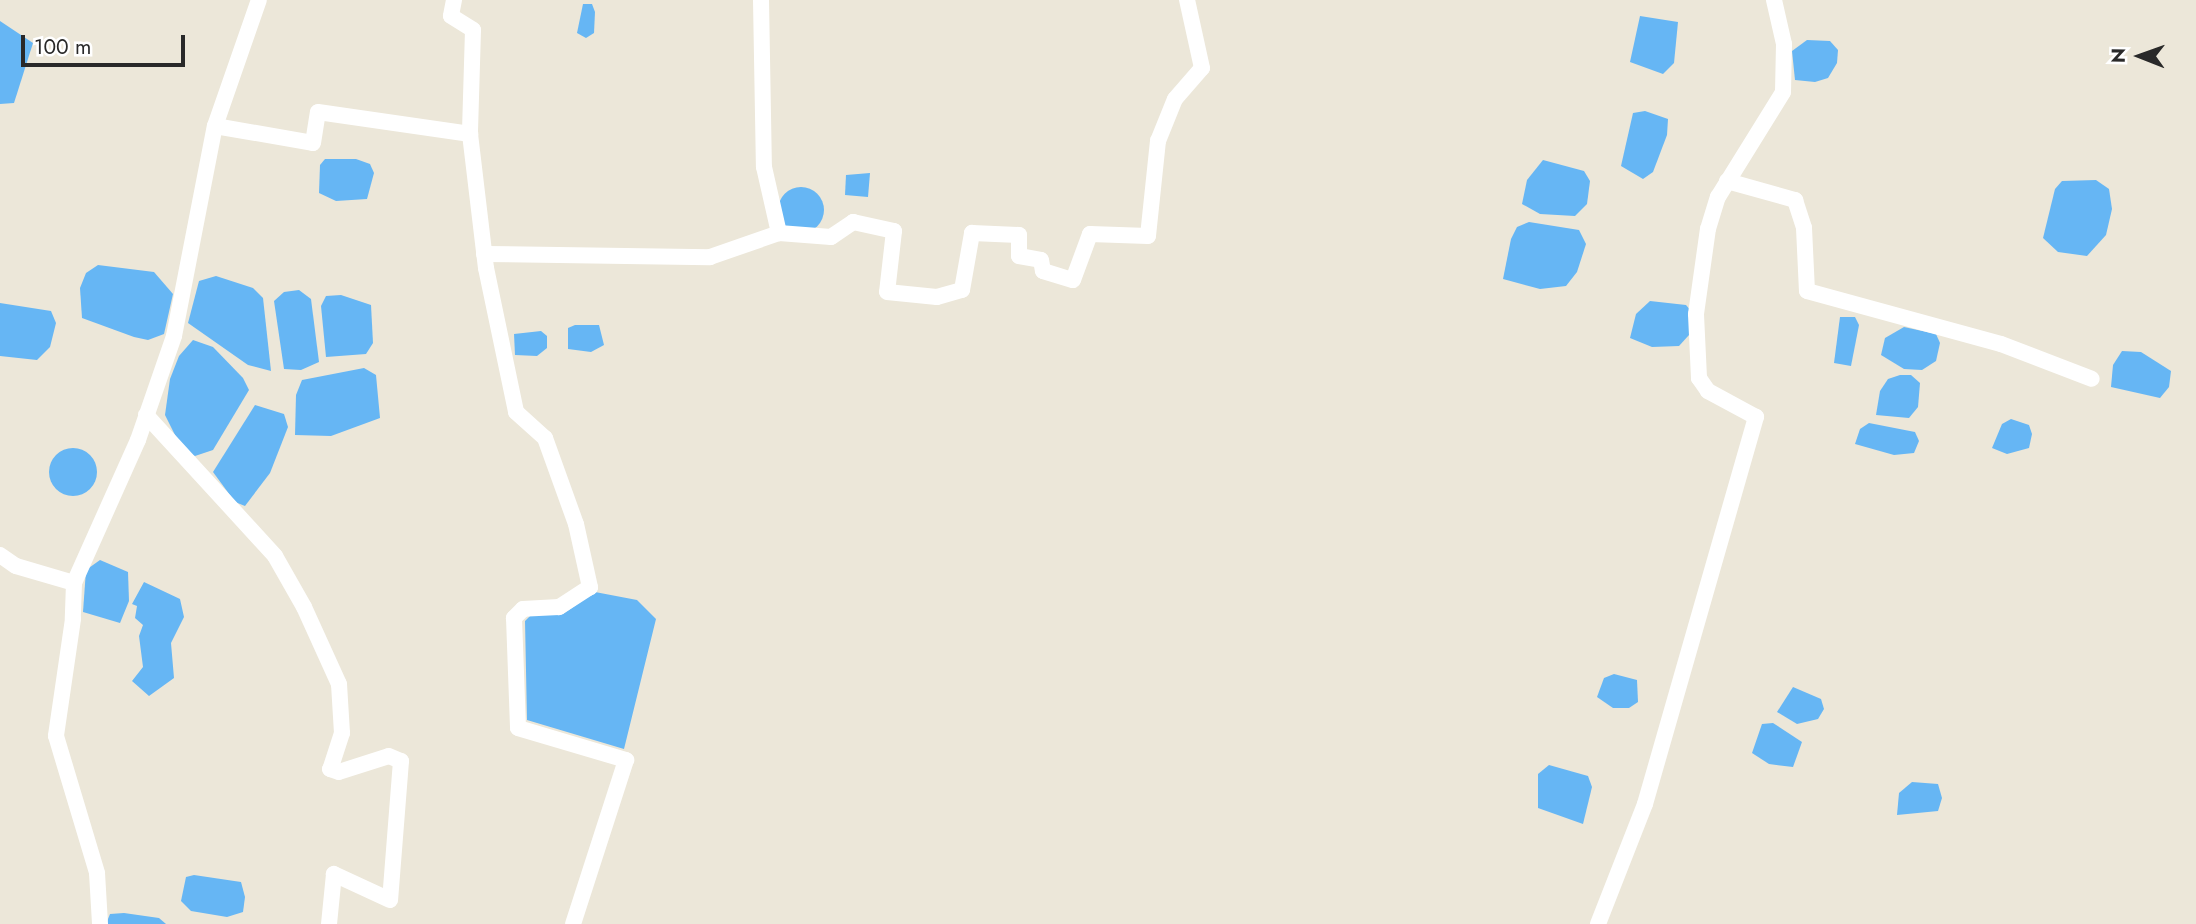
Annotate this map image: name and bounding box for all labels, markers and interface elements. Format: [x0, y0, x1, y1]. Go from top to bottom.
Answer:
scale bar [24, 21, 189, 65]
north arrow [2105, 21, 2175, 91]
text: 100 m [34, 32, 91, 62]
text: N [2105, 48, 2132, 63]

